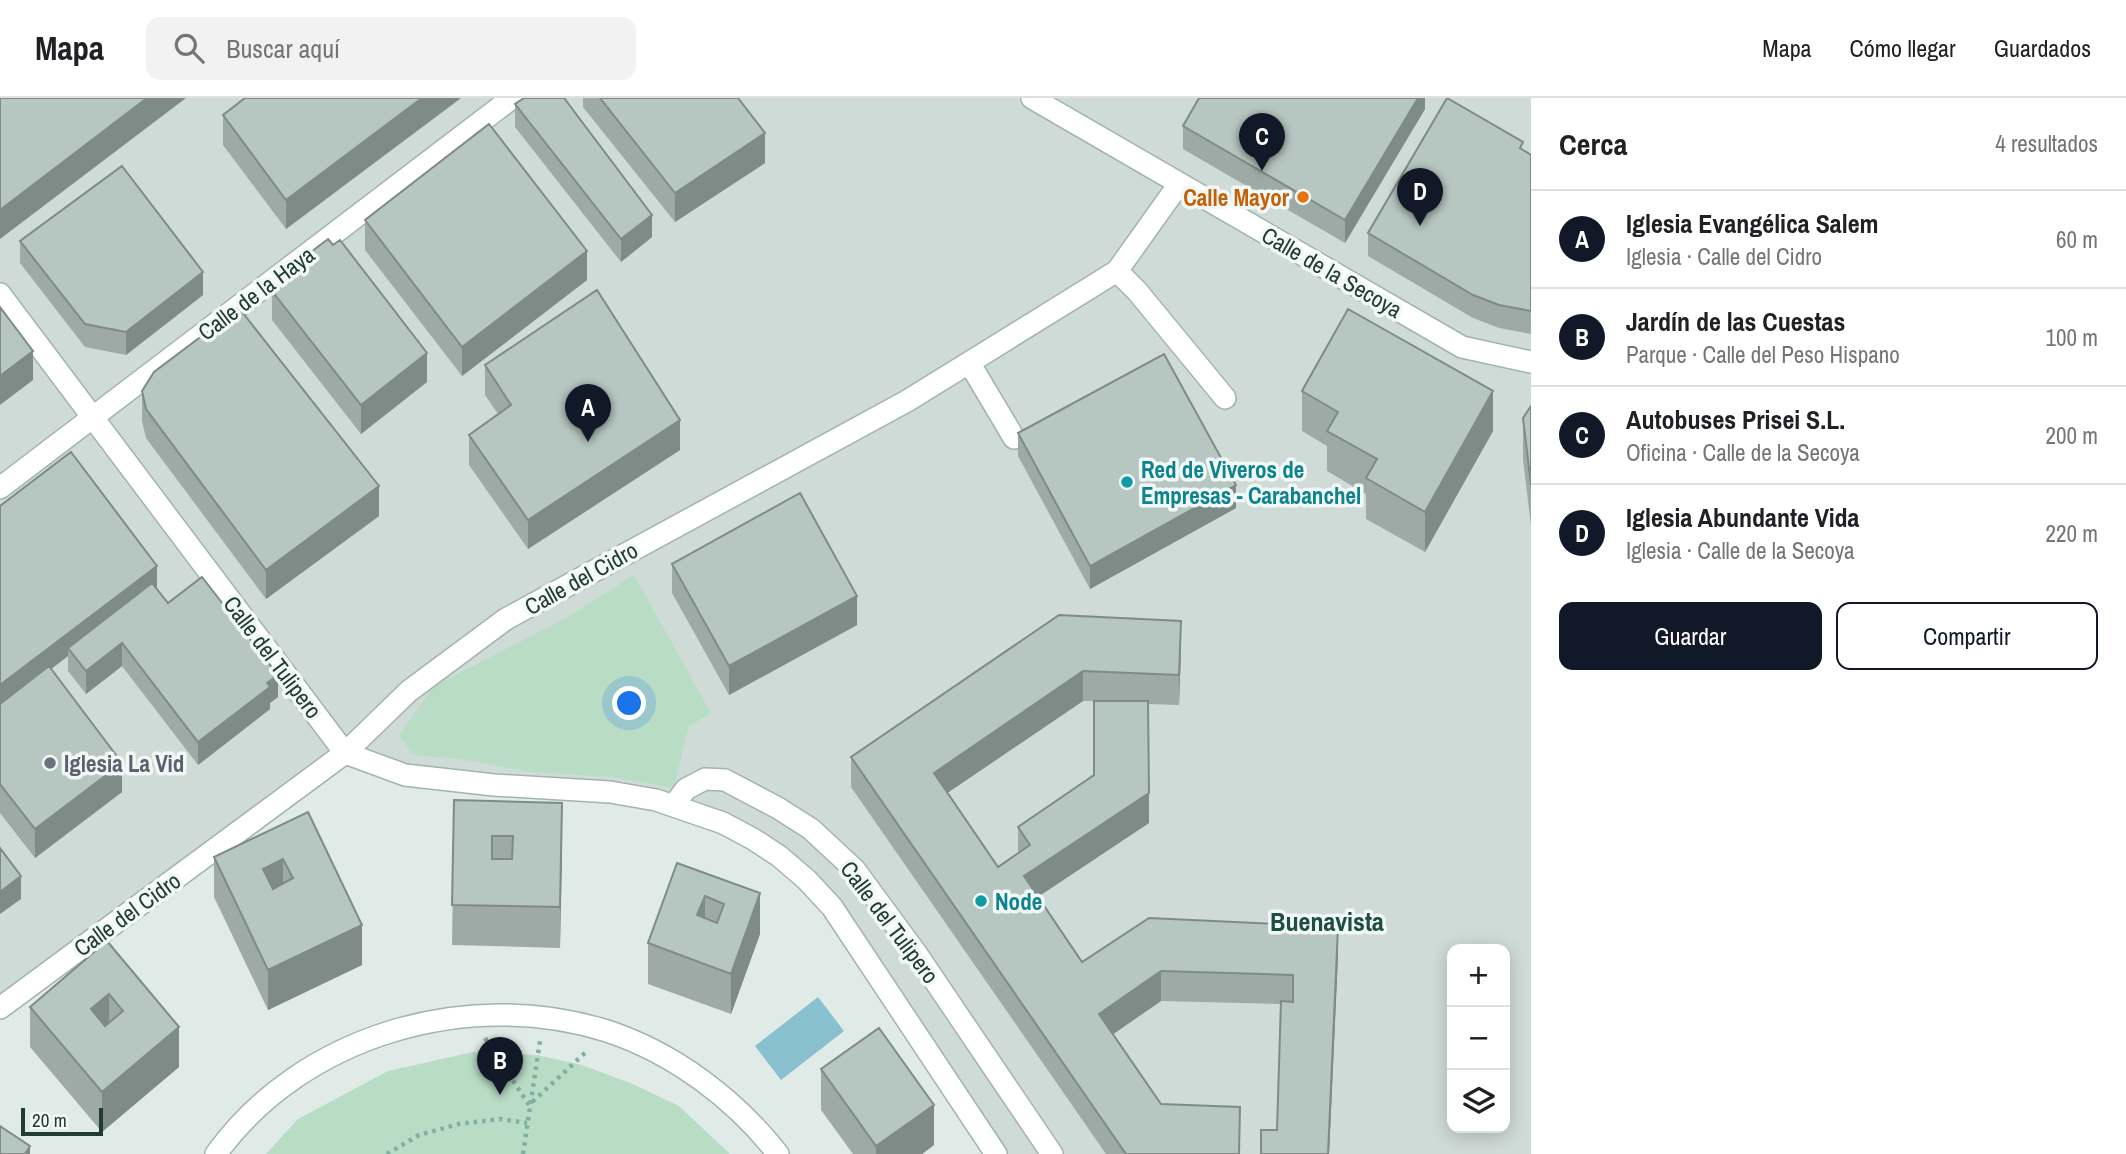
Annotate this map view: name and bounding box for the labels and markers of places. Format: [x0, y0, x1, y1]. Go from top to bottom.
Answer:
pin: C [1239, 113, 1285, 171]
pin: D [1397, 168, 1443, 226]
place label: Calle Mayor [1183, 182, 1290, 213]
marker: Calle Mayor [1295, 189, 1311, 205]
pin: A [565, 384, 611, 442]
place label: Red de Viveros de Empresas - Carabanchel [1141, 454, 1361, 511]
marker: Red de Viveros de Empresas - Carabanchel [1119, 474, 1135, 490]
place label: Iglesia La Vid [64, 748, 184, 779]
marker: Iglesia La Vid [42, 755, 58, 771]
place label: Node [995, 886, 1042, 917]
marker: Node [973, 893, 989, 909]
pin: B [477, 1037, 523, 1095]

